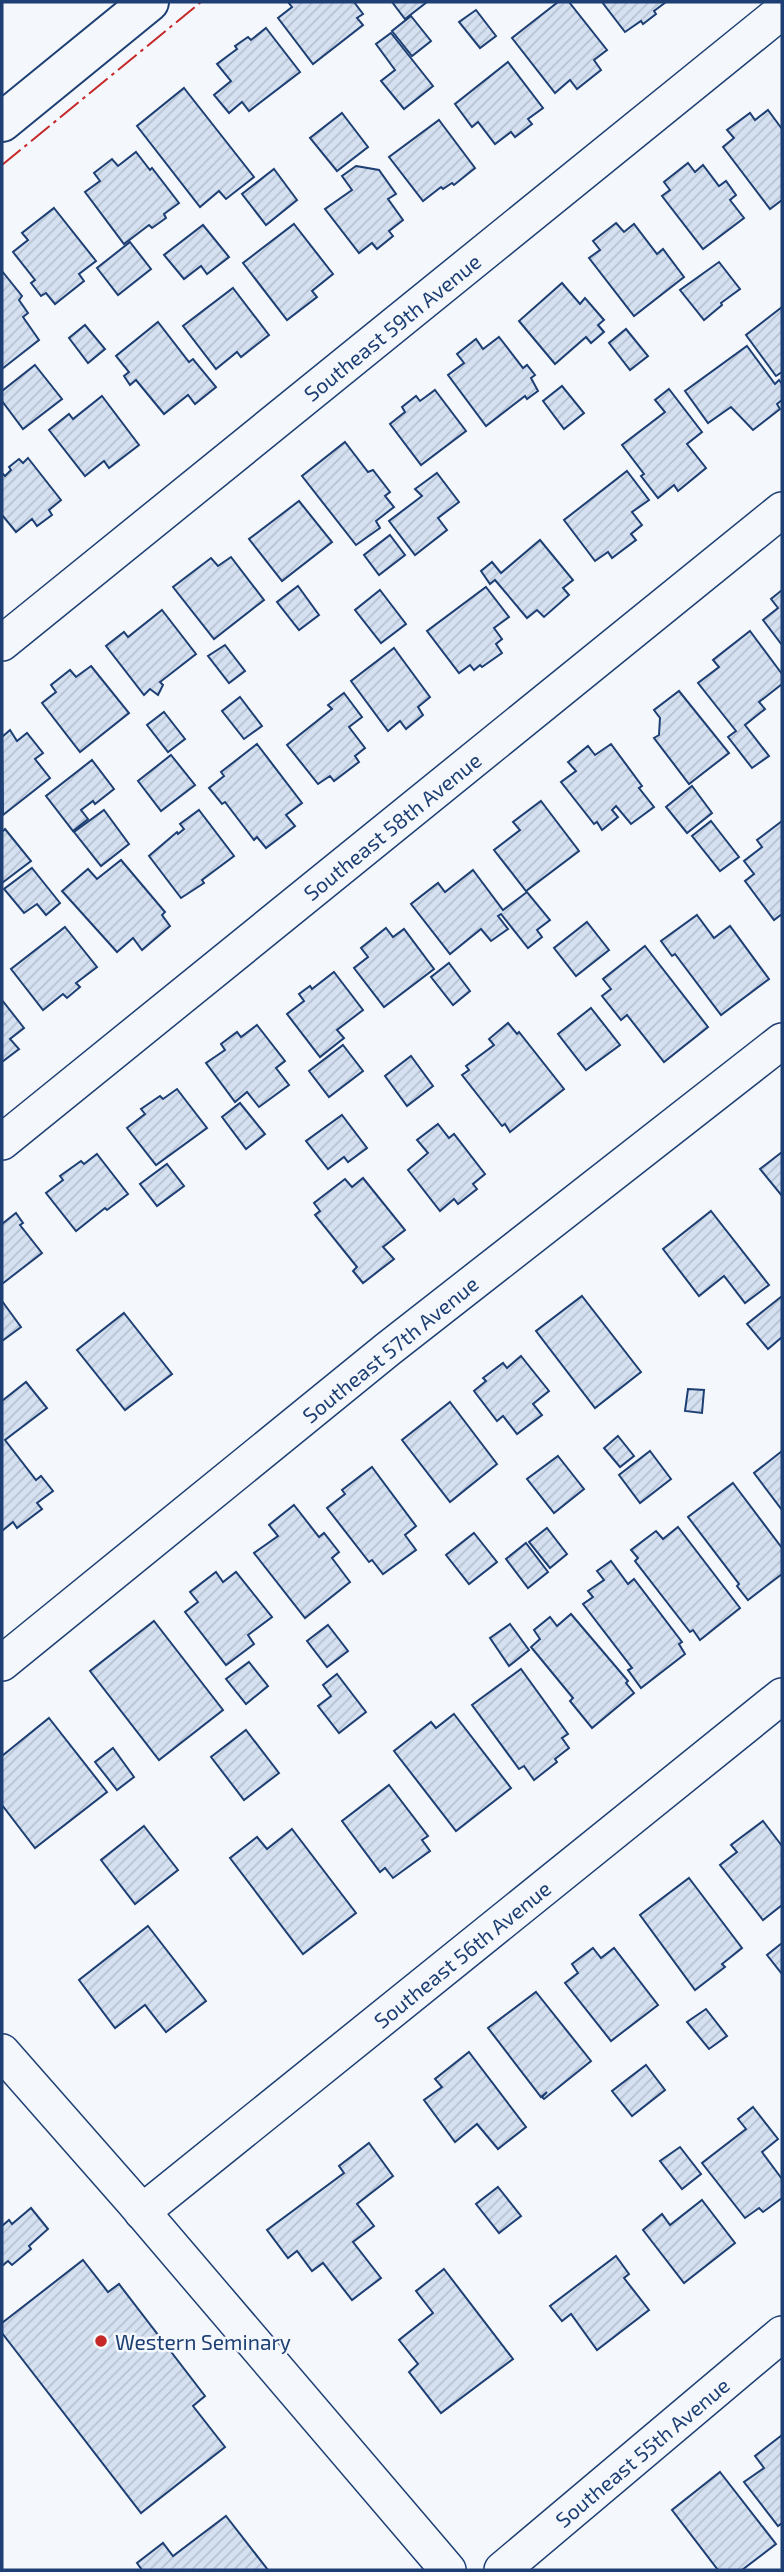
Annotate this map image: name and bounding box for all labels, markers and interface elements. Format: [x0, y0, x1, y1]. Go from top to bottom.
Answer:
street label: Southeast 59th Avenue [299, 248, 485, 406]
street label: Southeast 58th Avenue [298, 747, 486, 905]
street label: Southeast 57th Avenue [297, 1270, 483, 1428]
street label: Southeast 56th Avenue [369, 1875, 555, 2033]
place label: Western Seminary [115, 2329, 291, 2354]
marker: Western Seminary [93, 2333, 109, 2349]
street label: Southeast 55th Avenue [550, 2372, 734, 2532]

